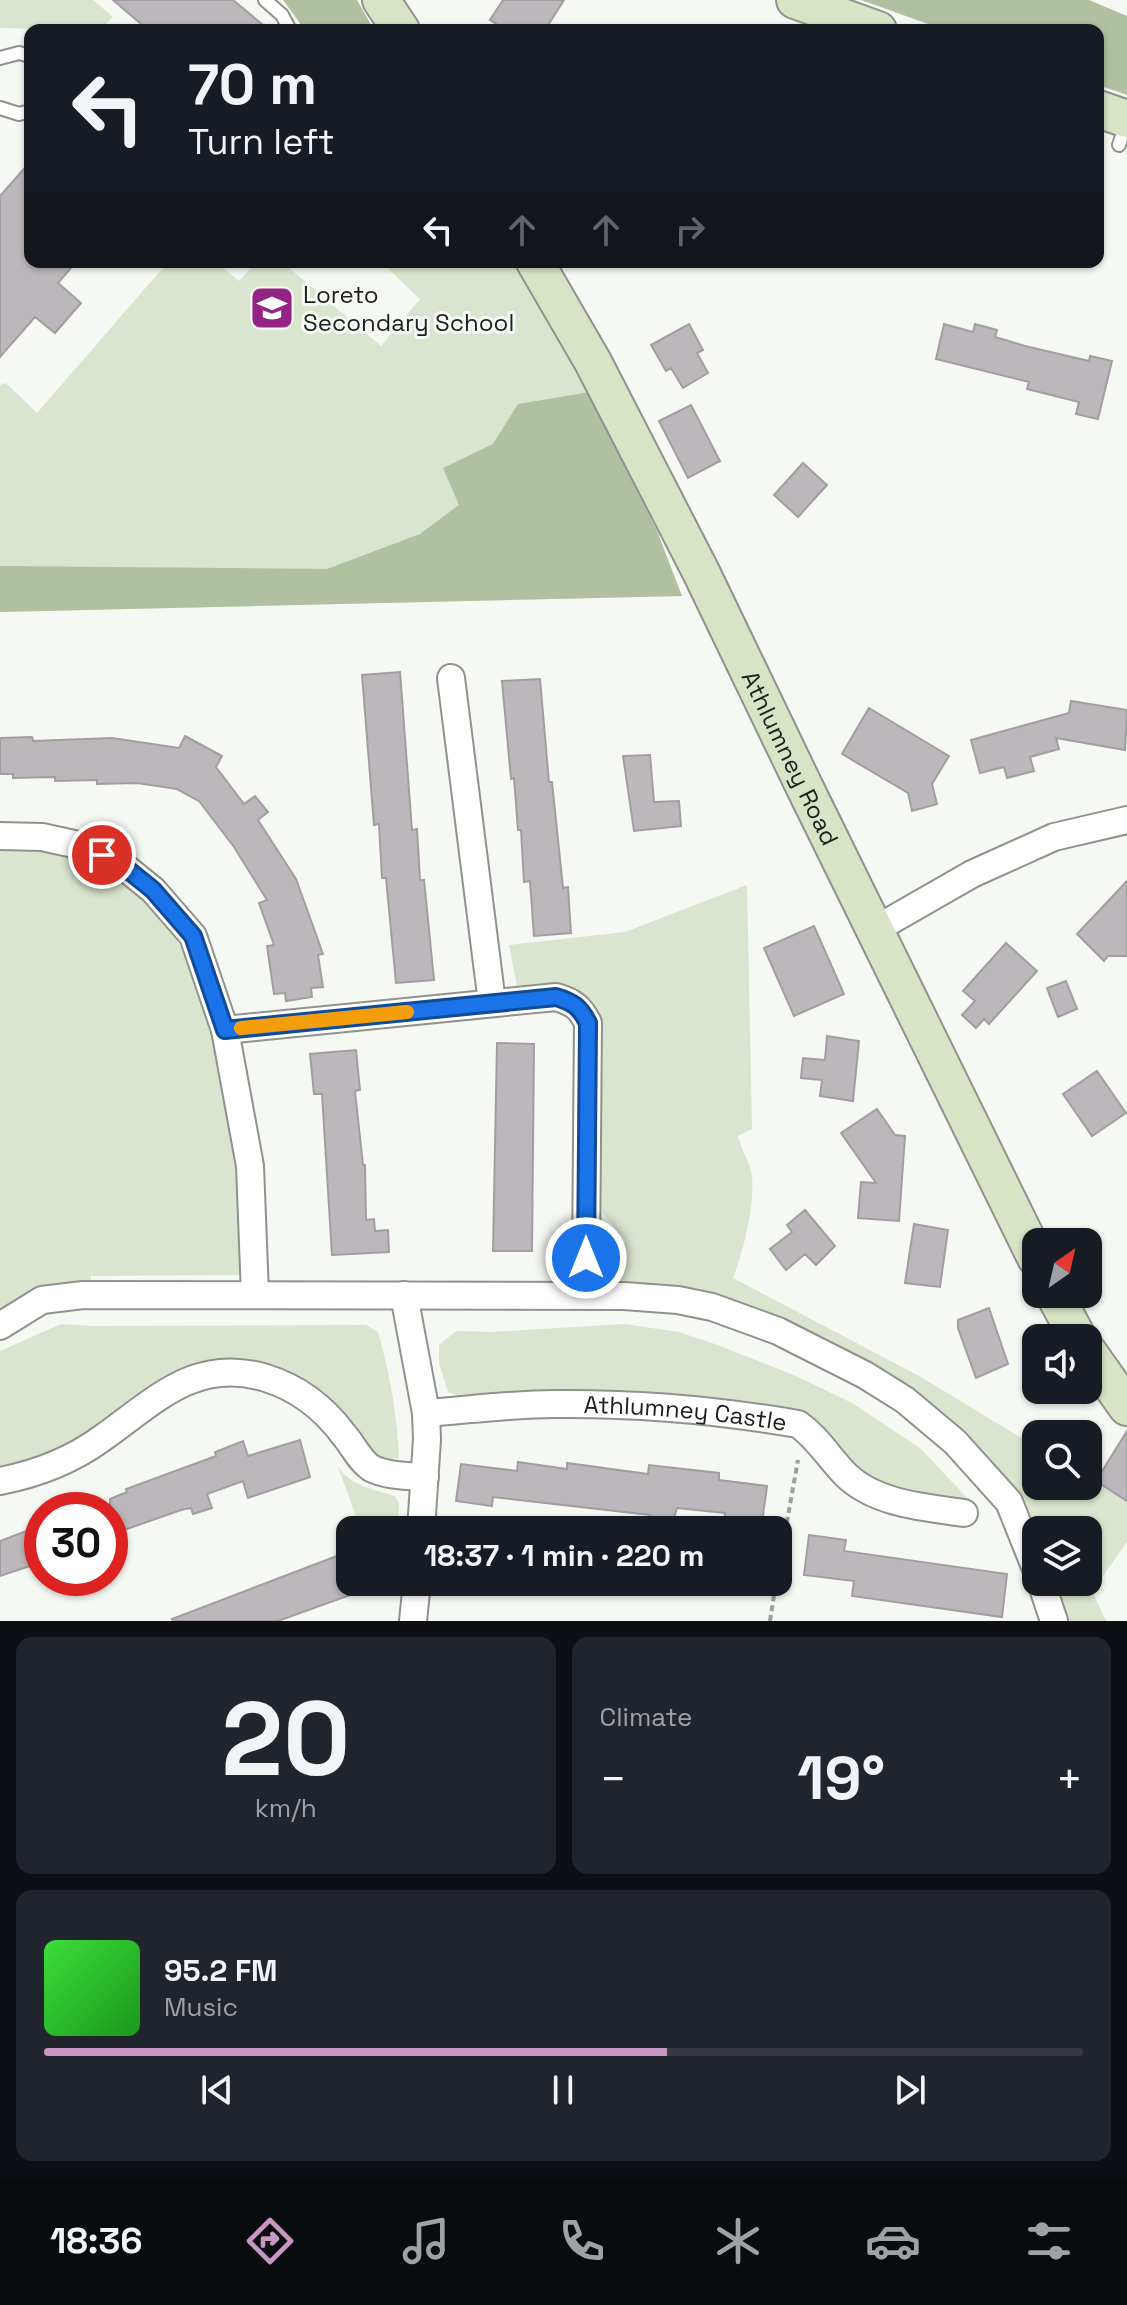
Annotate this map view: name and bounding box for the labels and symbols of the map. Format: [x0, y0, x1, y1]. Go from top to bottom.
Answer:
place label: Loreto Secondary School [303, 279, 514, 338]
school or university icon: Loreto Secondary School [248, 284, 296, 332]
street label: Athlumney Road [735, 665, 846, 850]
pin [68, 821, 136, 889]
position arrow [544, 1216, 628, 1300]
north arrow [1022, 1228, 1102, 1308]
street label: Athlumney Castle [583, 1388, 789, 1437]
speed limit sign: 30 [24, 1492, 128, 1596]

